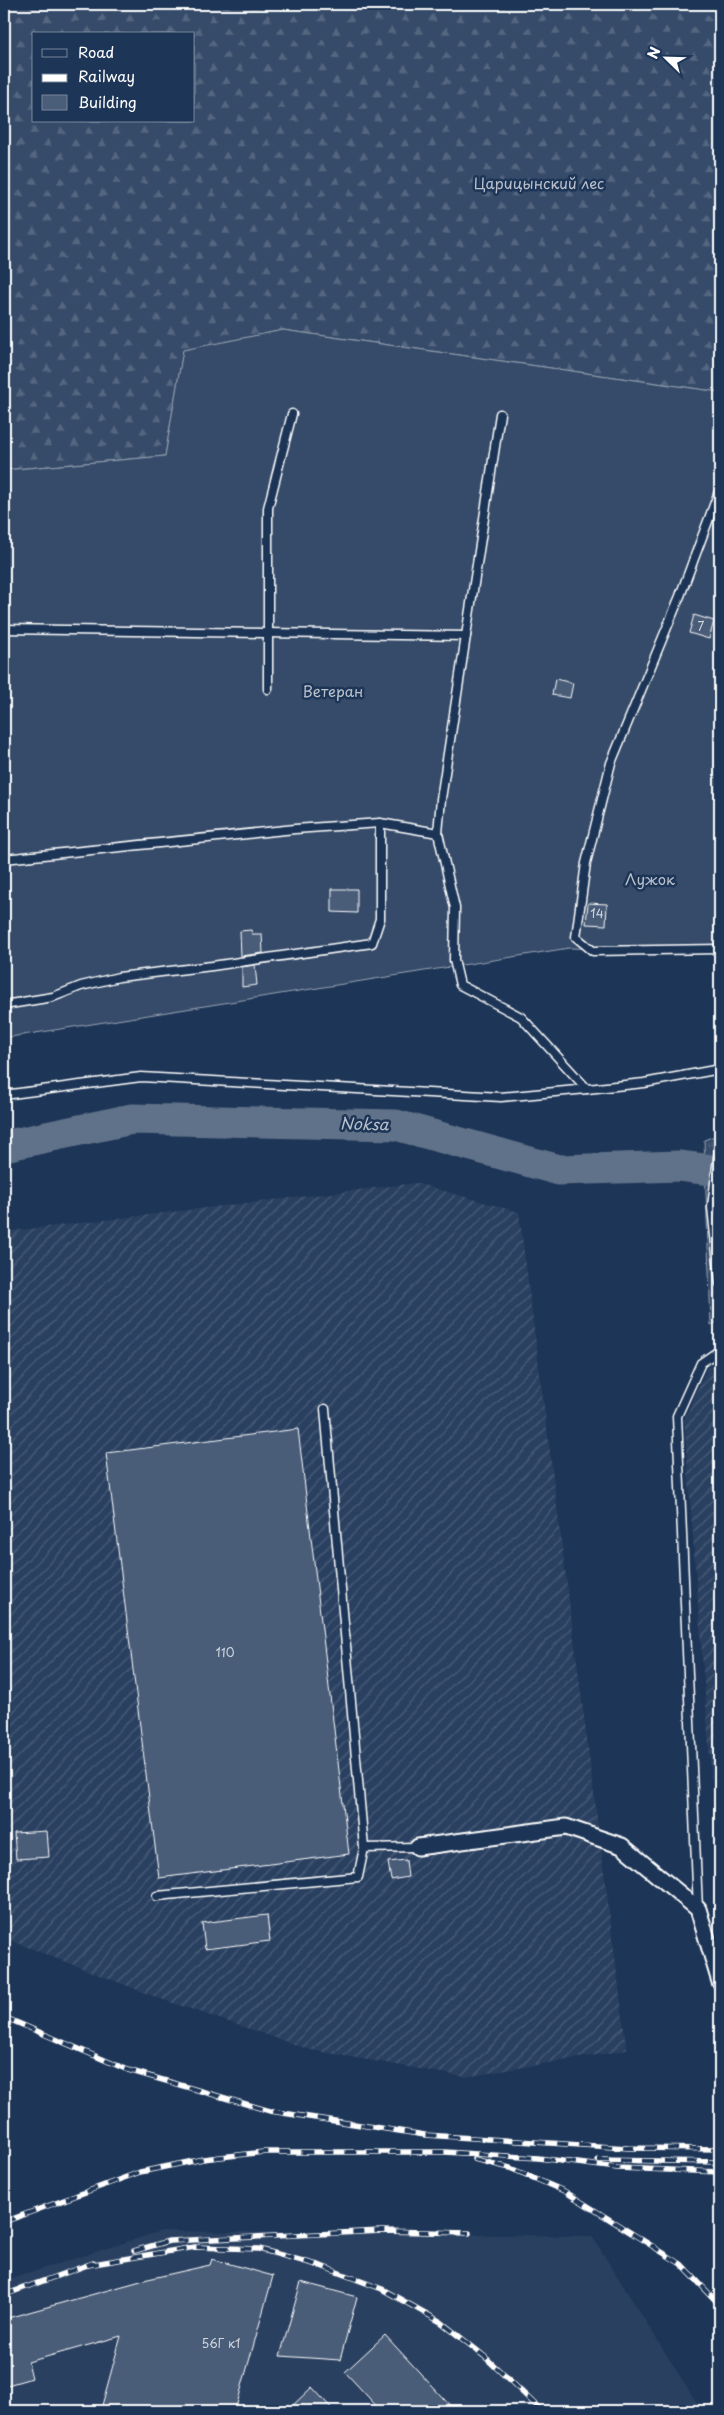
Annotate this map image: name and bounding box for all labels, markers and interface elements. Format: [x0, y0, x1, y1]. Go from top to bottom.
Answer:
legend [32, 32, 195, 122]
north arrow [642, 32, 692, 82]
text: Road [78, 40, 114, 63]
text: N [642, 44, 665, 62]
text: Railway [78, 64, 135, 87]
text: Building [78, 90, 137, 113]
park label: Царицынский лес [474, 171, 604, 194]
house number: 7 [698, 617, 705, 635]
park label: Ветеран [303, 679, 363, 702]
park label: Лужок [625, 867, 675, 890]
house number: 14 [590, 904, 604, 922]
water label: Noksa [339, 1111, 390, 1135]
house number: 110 [216, 1643, 235, 1661]
house number: 56Г к1 [201, 2334, 241, 2352]

